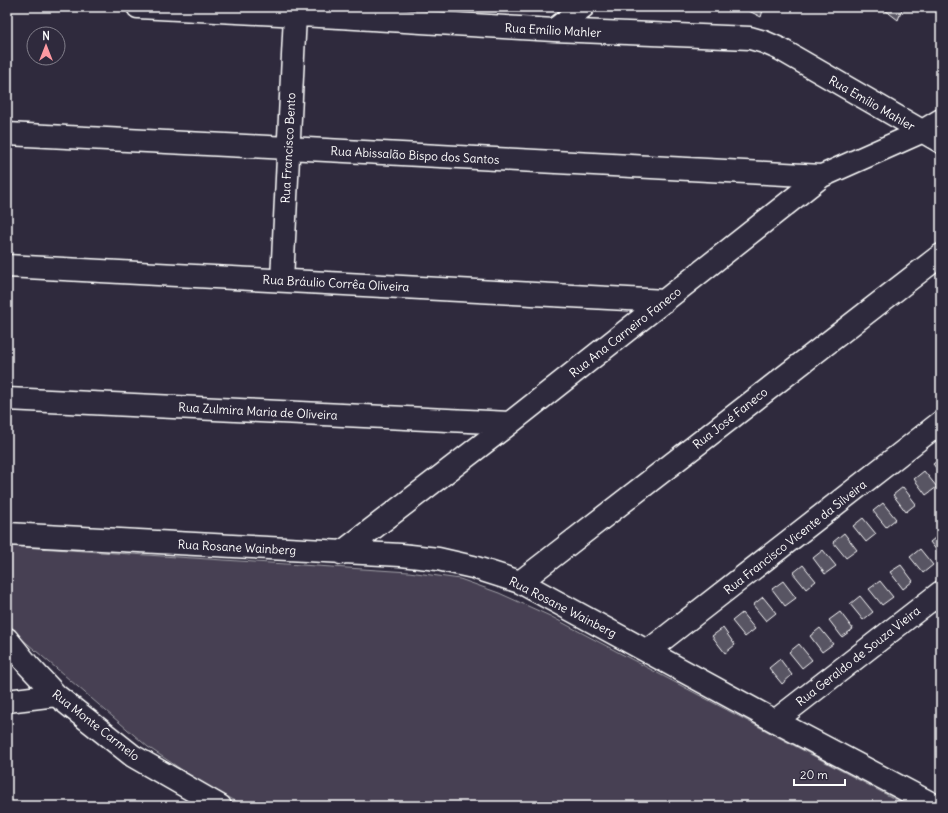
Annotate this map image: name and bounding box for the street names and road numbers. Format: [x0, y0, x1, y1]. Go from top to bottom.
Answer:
street label: Rua Emílio Mahler [504, 20, 602, 40]
street label: Rua Emílio Mahler [826, 72, 918, 134]
street label: Rua Francisco Bento [278, 92, 298, 204]
street label: Rua Abissalão Bispo dos Santos [330, 143, 500, 167]
street label: Rua Bráulio Corrêa Oliveira [262, 272, 410, 294]
street label: Rua Ana Carneiro Faneco [566, 283, 684, 380]
street label: Rua José Faneco [689, 384, 771, 452]
street label: Rua Zulmira Maria de Oliveira [178, 399, 338, 423]
street label: Rua Francisco Vicente da Silveira [721, 477, 869, 597]
street label: Rua Rosane Wainberg [177, 536, 297, 558]
street label: Rua Rosane Wainberg [507, 573, 619, 641]
street label: Rua Geraldo de Souza Vieira [793, 603, 923, 709]
street label: Rua Monte Carmelo [49, 686, 143, 764]

